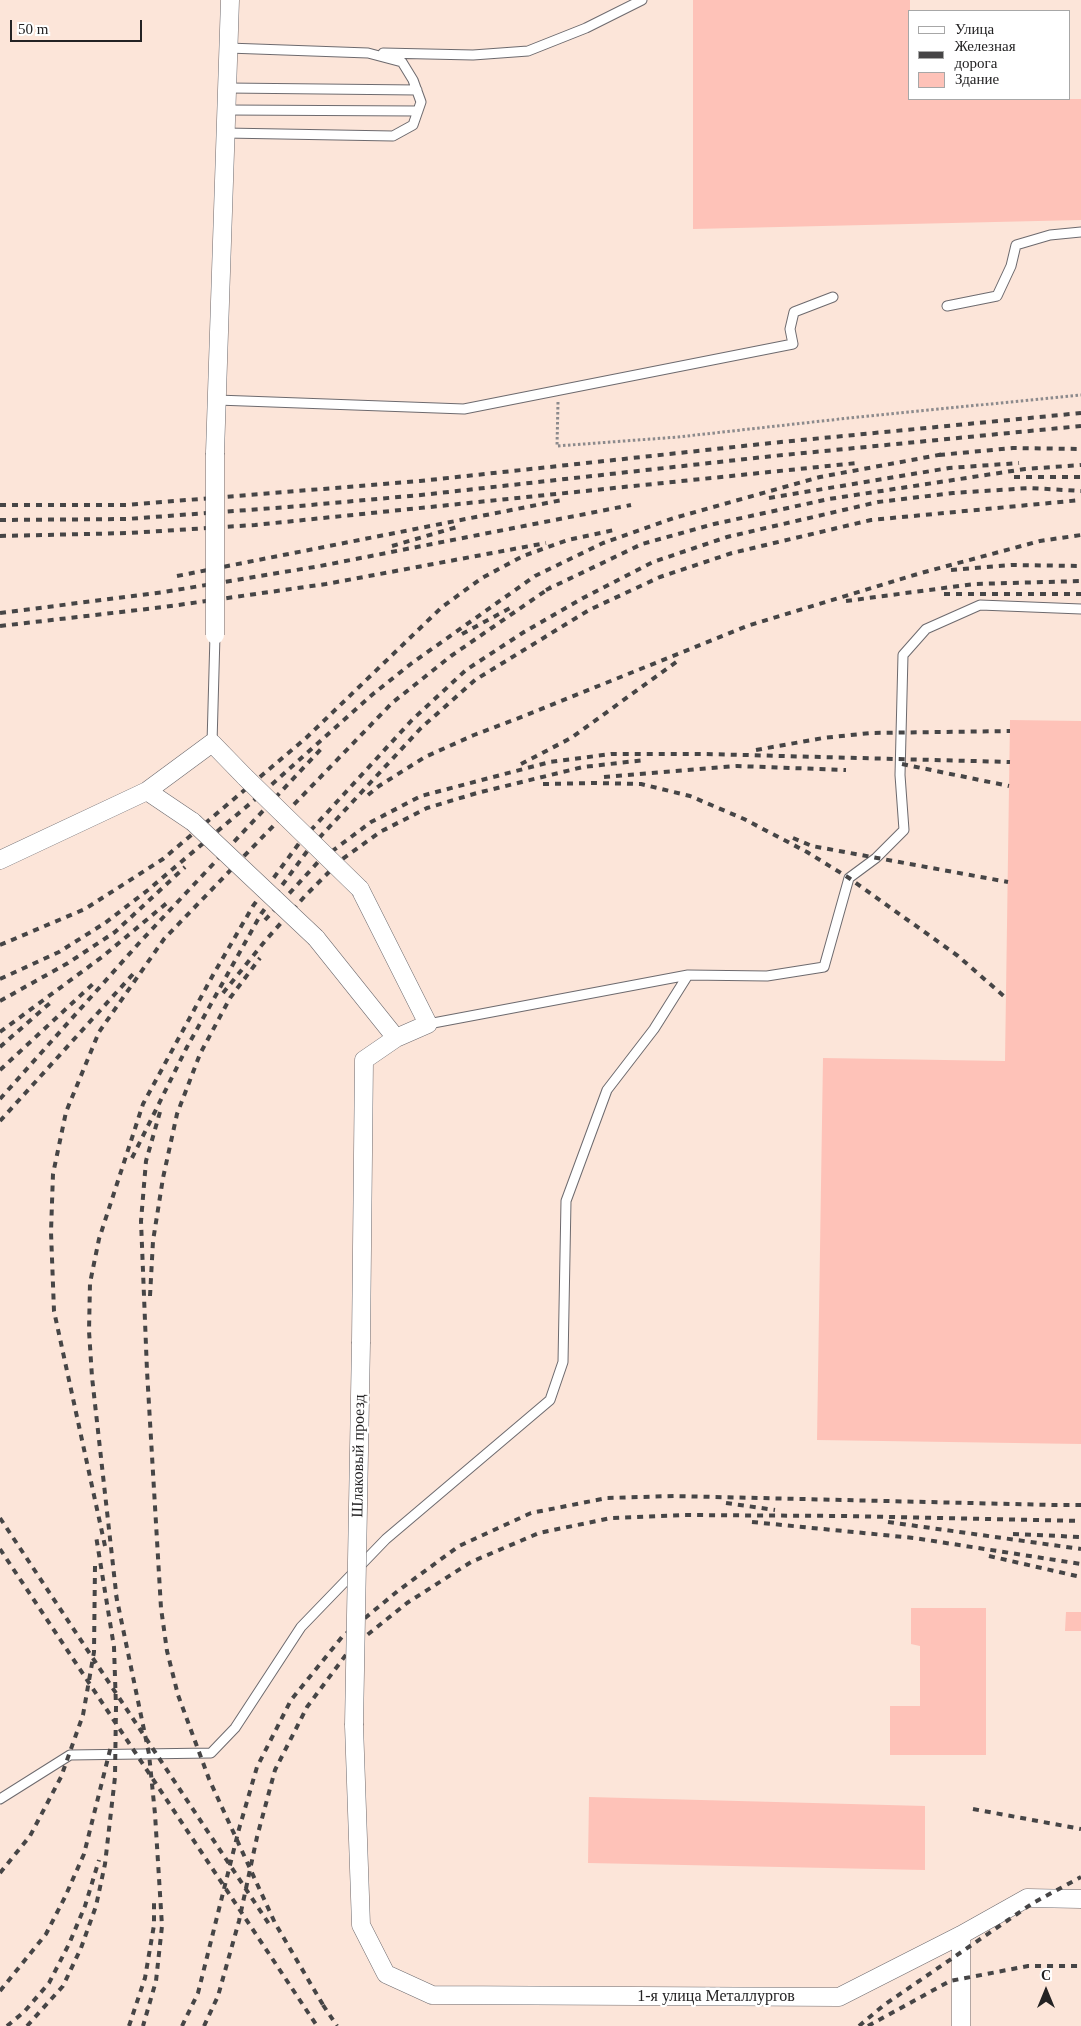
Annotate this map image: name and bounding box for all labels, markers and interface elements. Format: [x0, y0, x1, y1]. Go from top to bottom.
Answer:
scale bar [12, 10, 145, 42]
legend [908, 10, 1071, 100]
text: 50 m [18, 21, 48, 37]
text: Улица [955, 21, 994, 37]
text: Железная дорога [954, 38, 1016, 71]
text: Здание [955, 71, 999, 87]
street label: Шлаковый проезд [348, 1394, 370, 1518]
north arrow [1021, 1966, 1071, 2016]
text: С [1041, 1968, 1051, 1983]
street label: 1-я улица Металлургов [637, 1987, 795, 2007]

